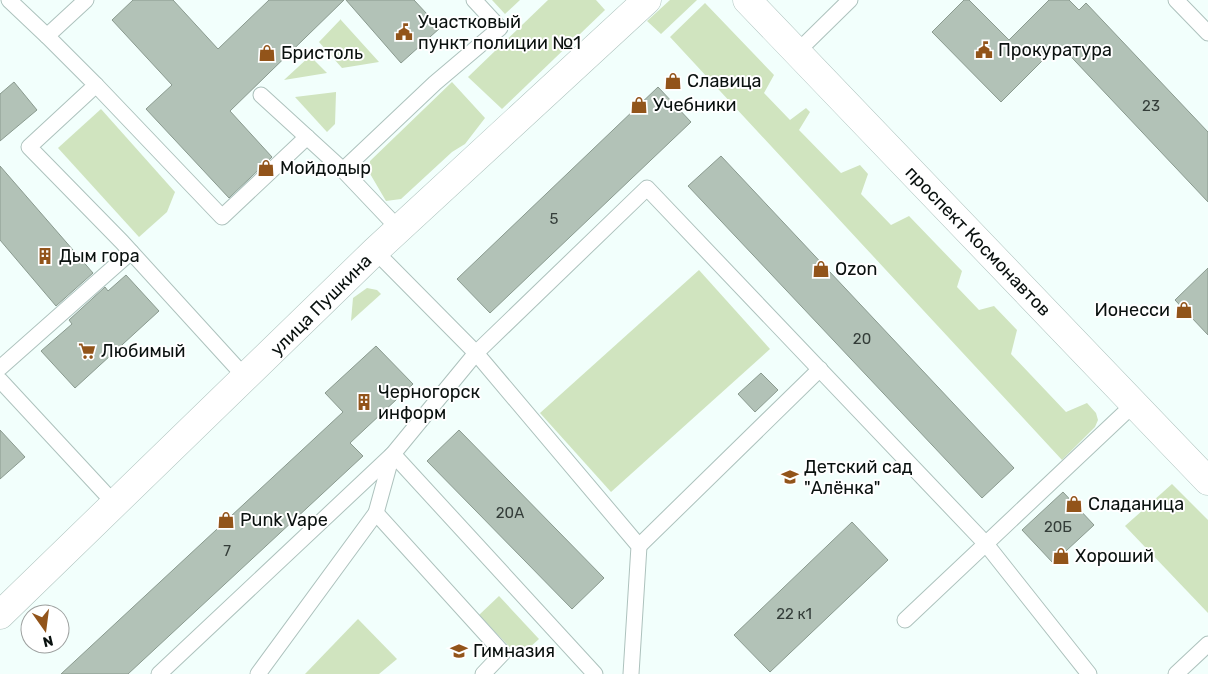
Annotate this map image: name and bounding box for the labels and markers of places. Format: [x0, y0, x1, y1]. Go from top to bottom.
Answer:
place label: Участковый пункт полиции №1 [418, 11, 581, 54]
public building icon: Участковый пункт полиции №1 [394, 22, 414, 42]
place label: Прокуратура [998, 39, 1112, 61]
public building icon: Прокуратура [974, 40, 994, 60]
place label: Бристоль [281, 42, 363, 64]
shop icon: Бристоль [257, 43, 277, 63]
place label: Славица [687, 70, 761, 92]
shop icon: Славица [663, 71, 683, 91]
place label: Учебники [653, 94, 737, 116]
shop icon: Учебники [629, 95, 649, 115]
place label: Мойдодыр [280, 157, 371, 179]
shop icon: Мойдодыр [256, 158, 276, 178]
place label: Дым гора [59, 245, 140, 267]
building icon: Дым гора [35, 246, 55, 266]
place label: Ozon [835, 258, 877, 280]
shop icon: Ozon [811, 259, 831, 279]
place label: Ионесси [1094, 299, 1170, 321]
shop icon: Ионесси [1174, 300, 1194, 320]
place label: Любимый [101, 340, 185, 362]
supermarket icon: Любимый [77, 341, 97, 361]
place label: Черногорск информ [378, 381, 480, 424]
building icon: Черногорск информ [354, 392, 374, 412]
place label: Детский сад "Алёнка" [804, 456, 913, 499]
school or university icon: Детский сад "Алёнка" [780, 467, 800, 487]
place label: Сладаница [1088, 493, 1184, 515]
shop icon: Сладаница [1064, 494, 1084, 514]
place label: Punk Vape [240, 509, 328, 531]
shop icon: Punk Vape [216, 510, 236, 530]
place label: Хороший [1075, 545, 1154, 567]
shop icon: Хороший [1051, 546, 1071, 566]
place label: Гимназия [473, 640, 555, 662]
school or university icon: Гимназия [449, 641, 469, 661]

